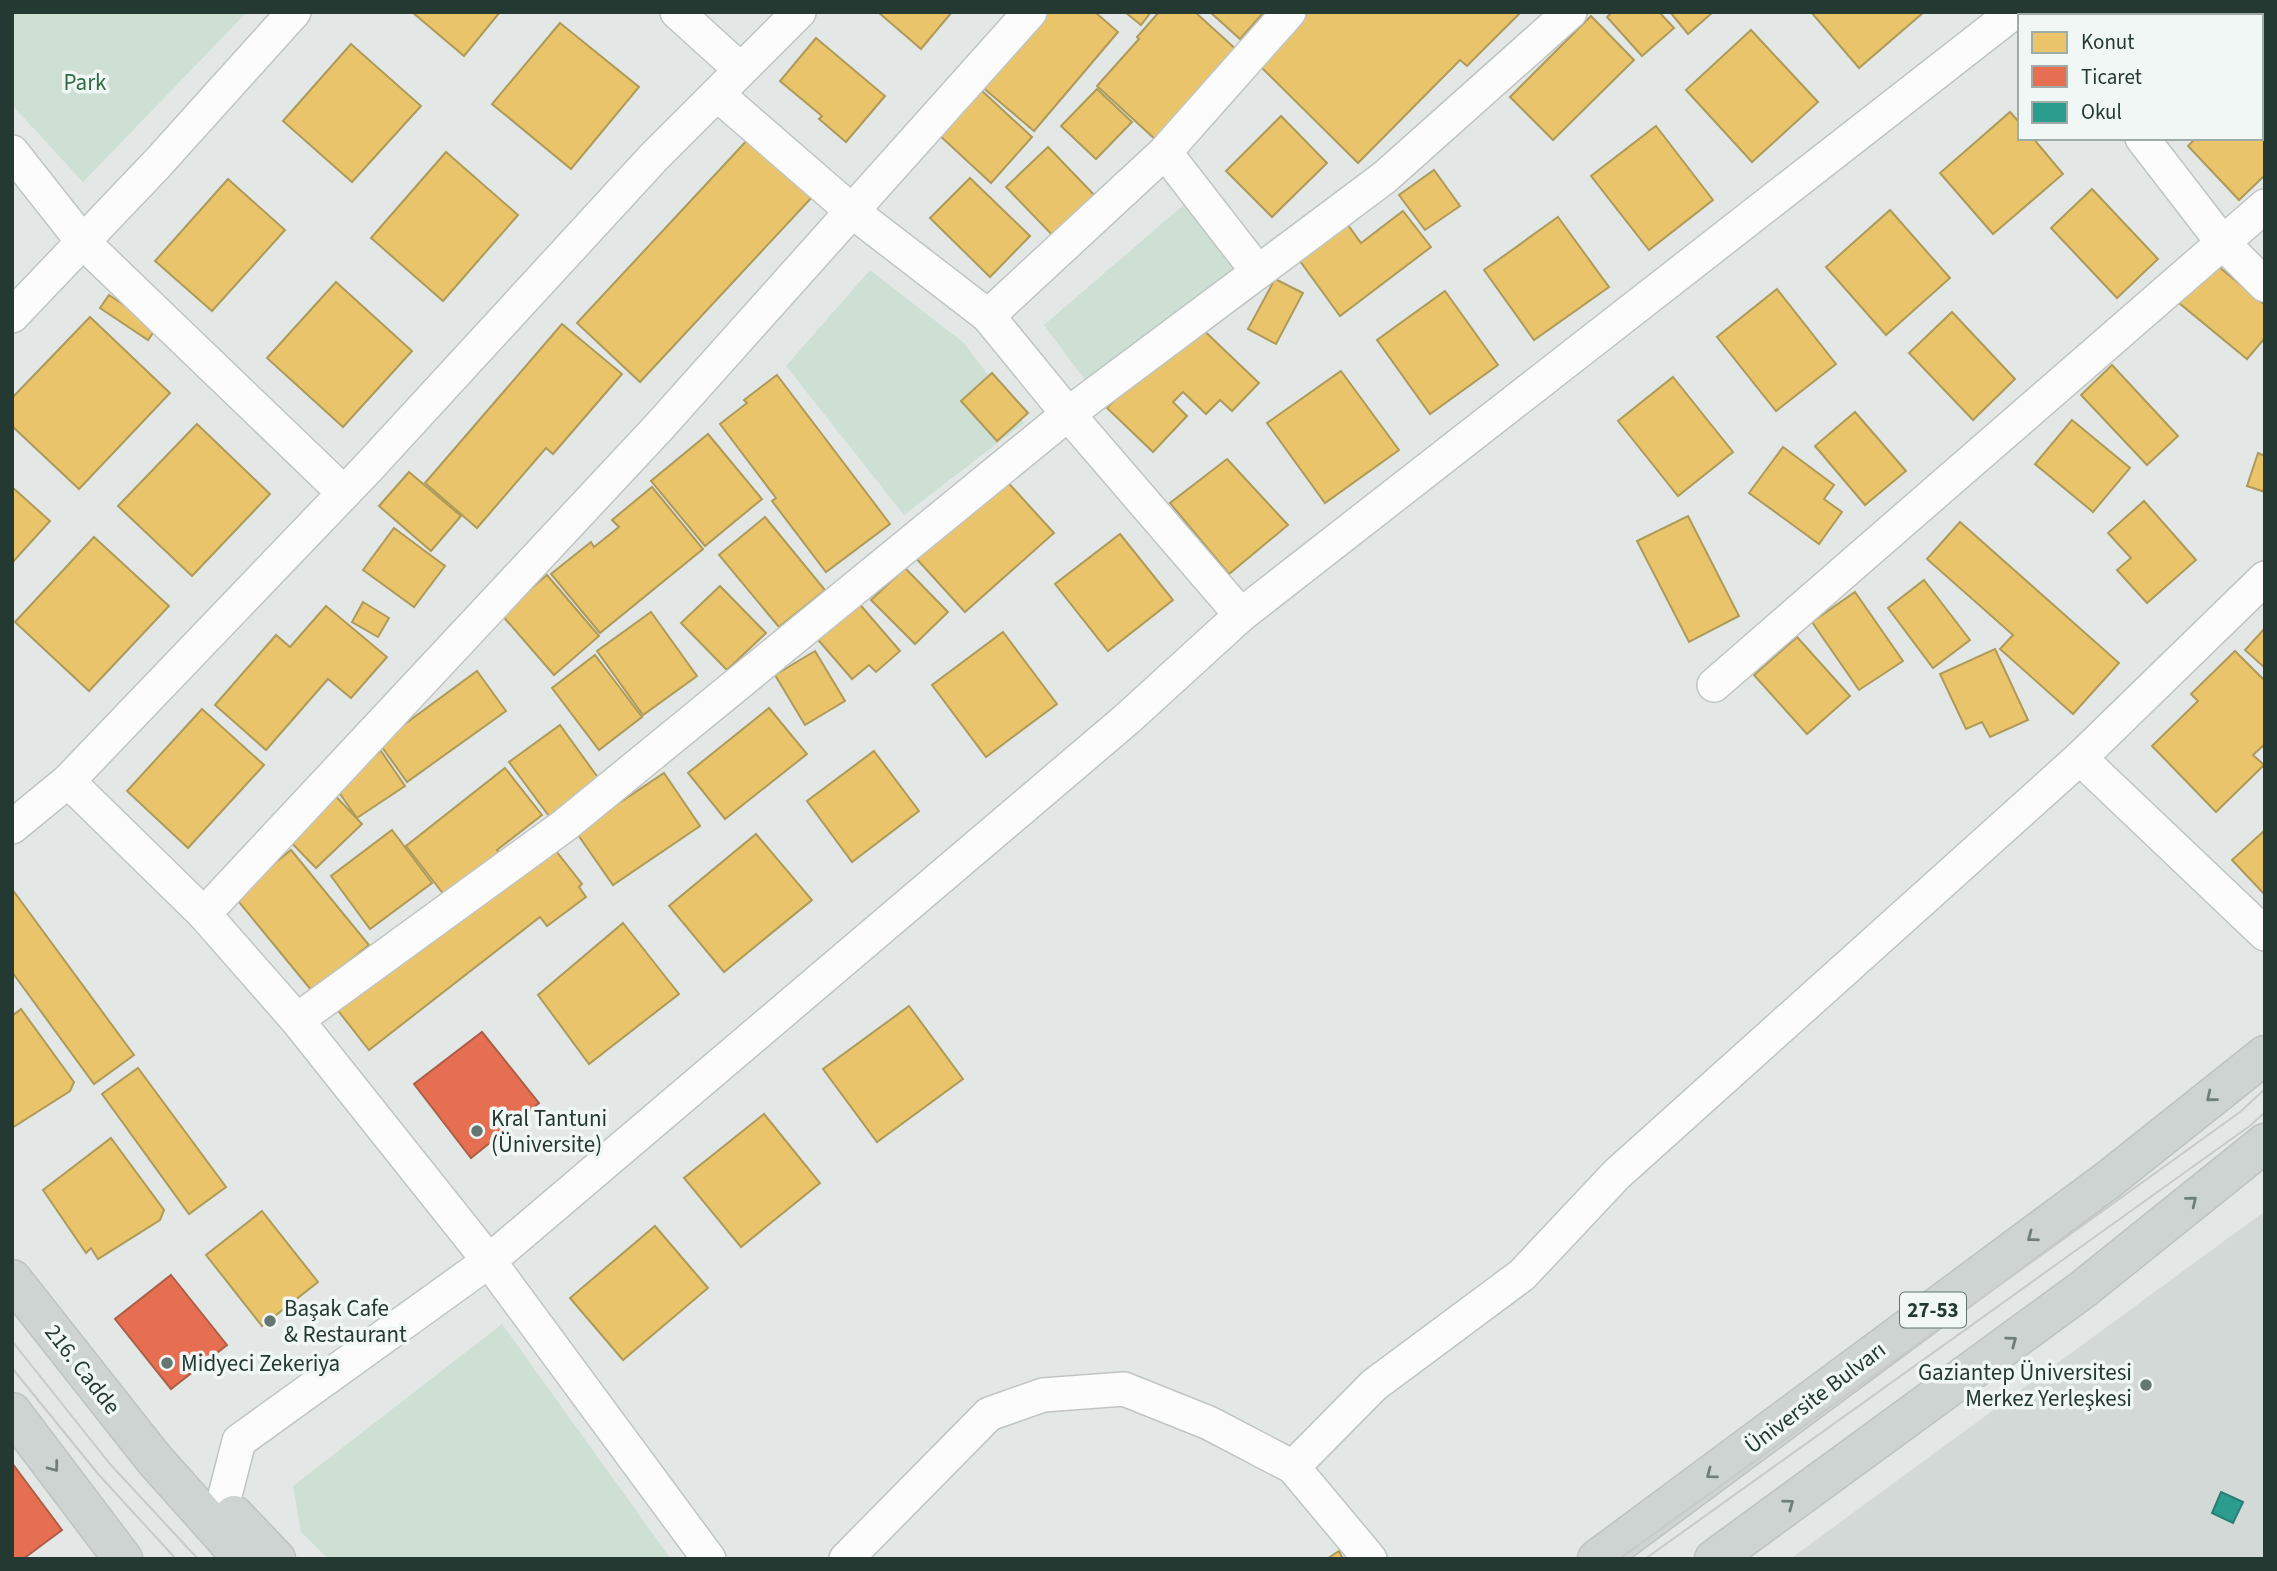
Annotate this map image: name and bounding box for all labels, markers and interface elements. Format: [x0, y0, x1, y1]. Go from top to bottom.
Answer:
legend [2018, 14, 2263, 140]
text: Konut [2081, 27, 2134, 57]
text: Ticaret [2081, 62, 2142, 92]
park label: Park [64, 66, 107, 99]
text: Okul [2081, 97, 2122, 127]
one-way arrow [2207, 1089, 2219, 1102]
place label: Kral Tantuni (Üniversite) [491, 1102, 607, 1161]
marker: Kral Tantuni (Üniversite) [469, 1123, 485, 1139]
one-way arrow [2183, 1197, 2196, 1209]
one-way arrow [2027, 1228, 2039, 1241]
place label: Başak Cafe & Restaurant [284, 1292, 407, 1351]
road number: 27-53 [1900, 1292, 1966, 1328]
marker: Başak Cafe & Restaurant [262, 1313, 278, 1329]
street label: 216. Cadde [37, 1317, 128, 1421]
street label: Üniversite Bulvarı [1738, 1333, 1893, 1462]
one-way arrow [2004, 1336, 2017, 1349]
place label: Midyeci Zekeriya [181, 1347, 340, 1380]
marker: Midyeci Zekeriya [159, 1355, 175, 1371]
place label: Gaziantep Üniversitesi Merkez Yerleşkesi [1918, 1356, 2132, 1415]
marker: Gaziantep Üniversitesi Merkez Yerleşkesi [2138, 1377, 2154, 1393]
one-way arrow [45, 1459, 58, 1471]
one-way arrow [1706, 1466, 1719, 1478]
one-way arrow [1781, 1500, 1794, 1512]

